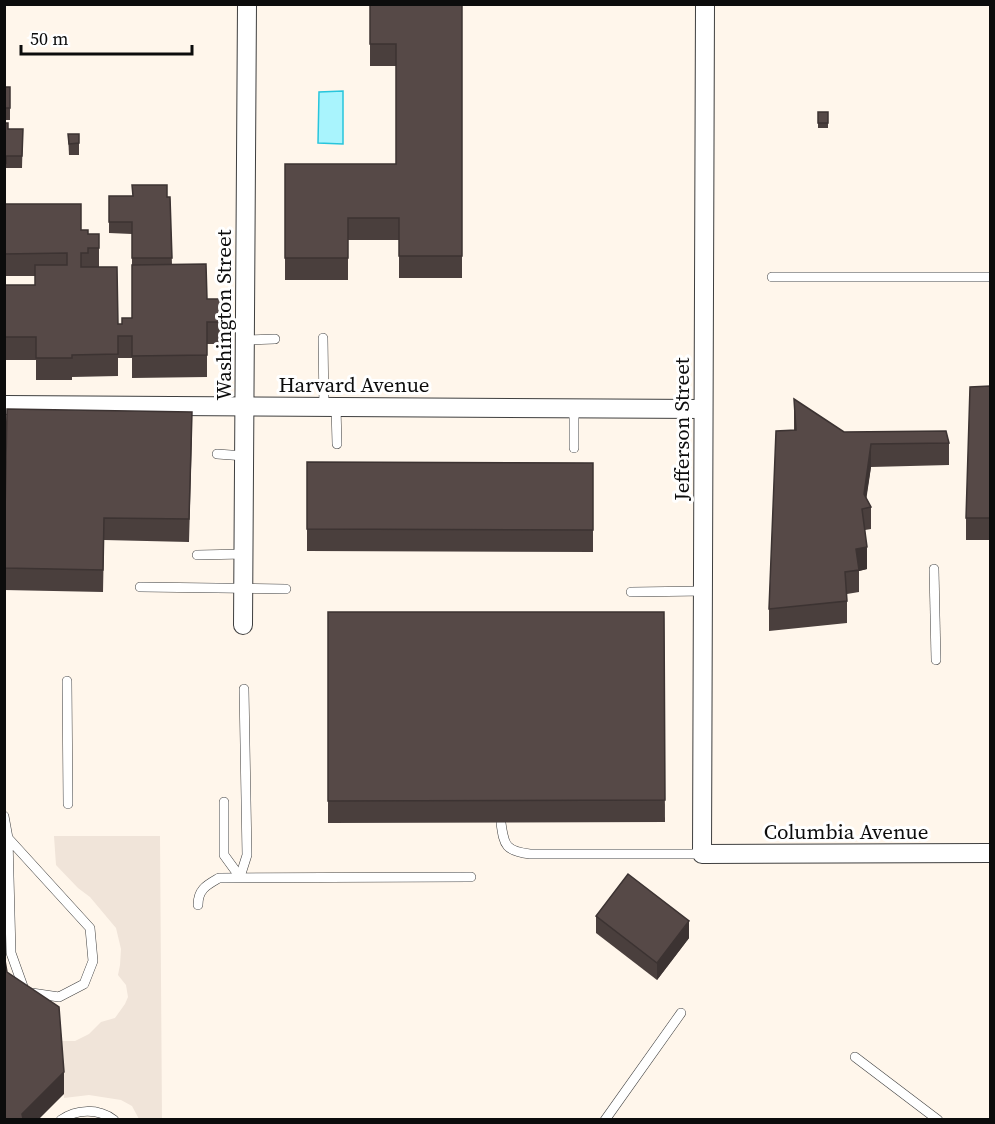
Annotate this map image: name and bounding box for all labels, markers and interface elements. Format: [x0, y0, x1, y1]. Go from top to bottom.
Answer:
scale bar [21, 18, 192, 56]
text: 50 m [30, 26, 68, 51]
street label: Washington Street [209, 229, 238, 401]
street label: Jefferson Street [667, 357, 696, 502]
street label: Harvard Avenue [278, 370, 430, 399]
street label: Columbia Avenue [764, 817, 928, 846]

